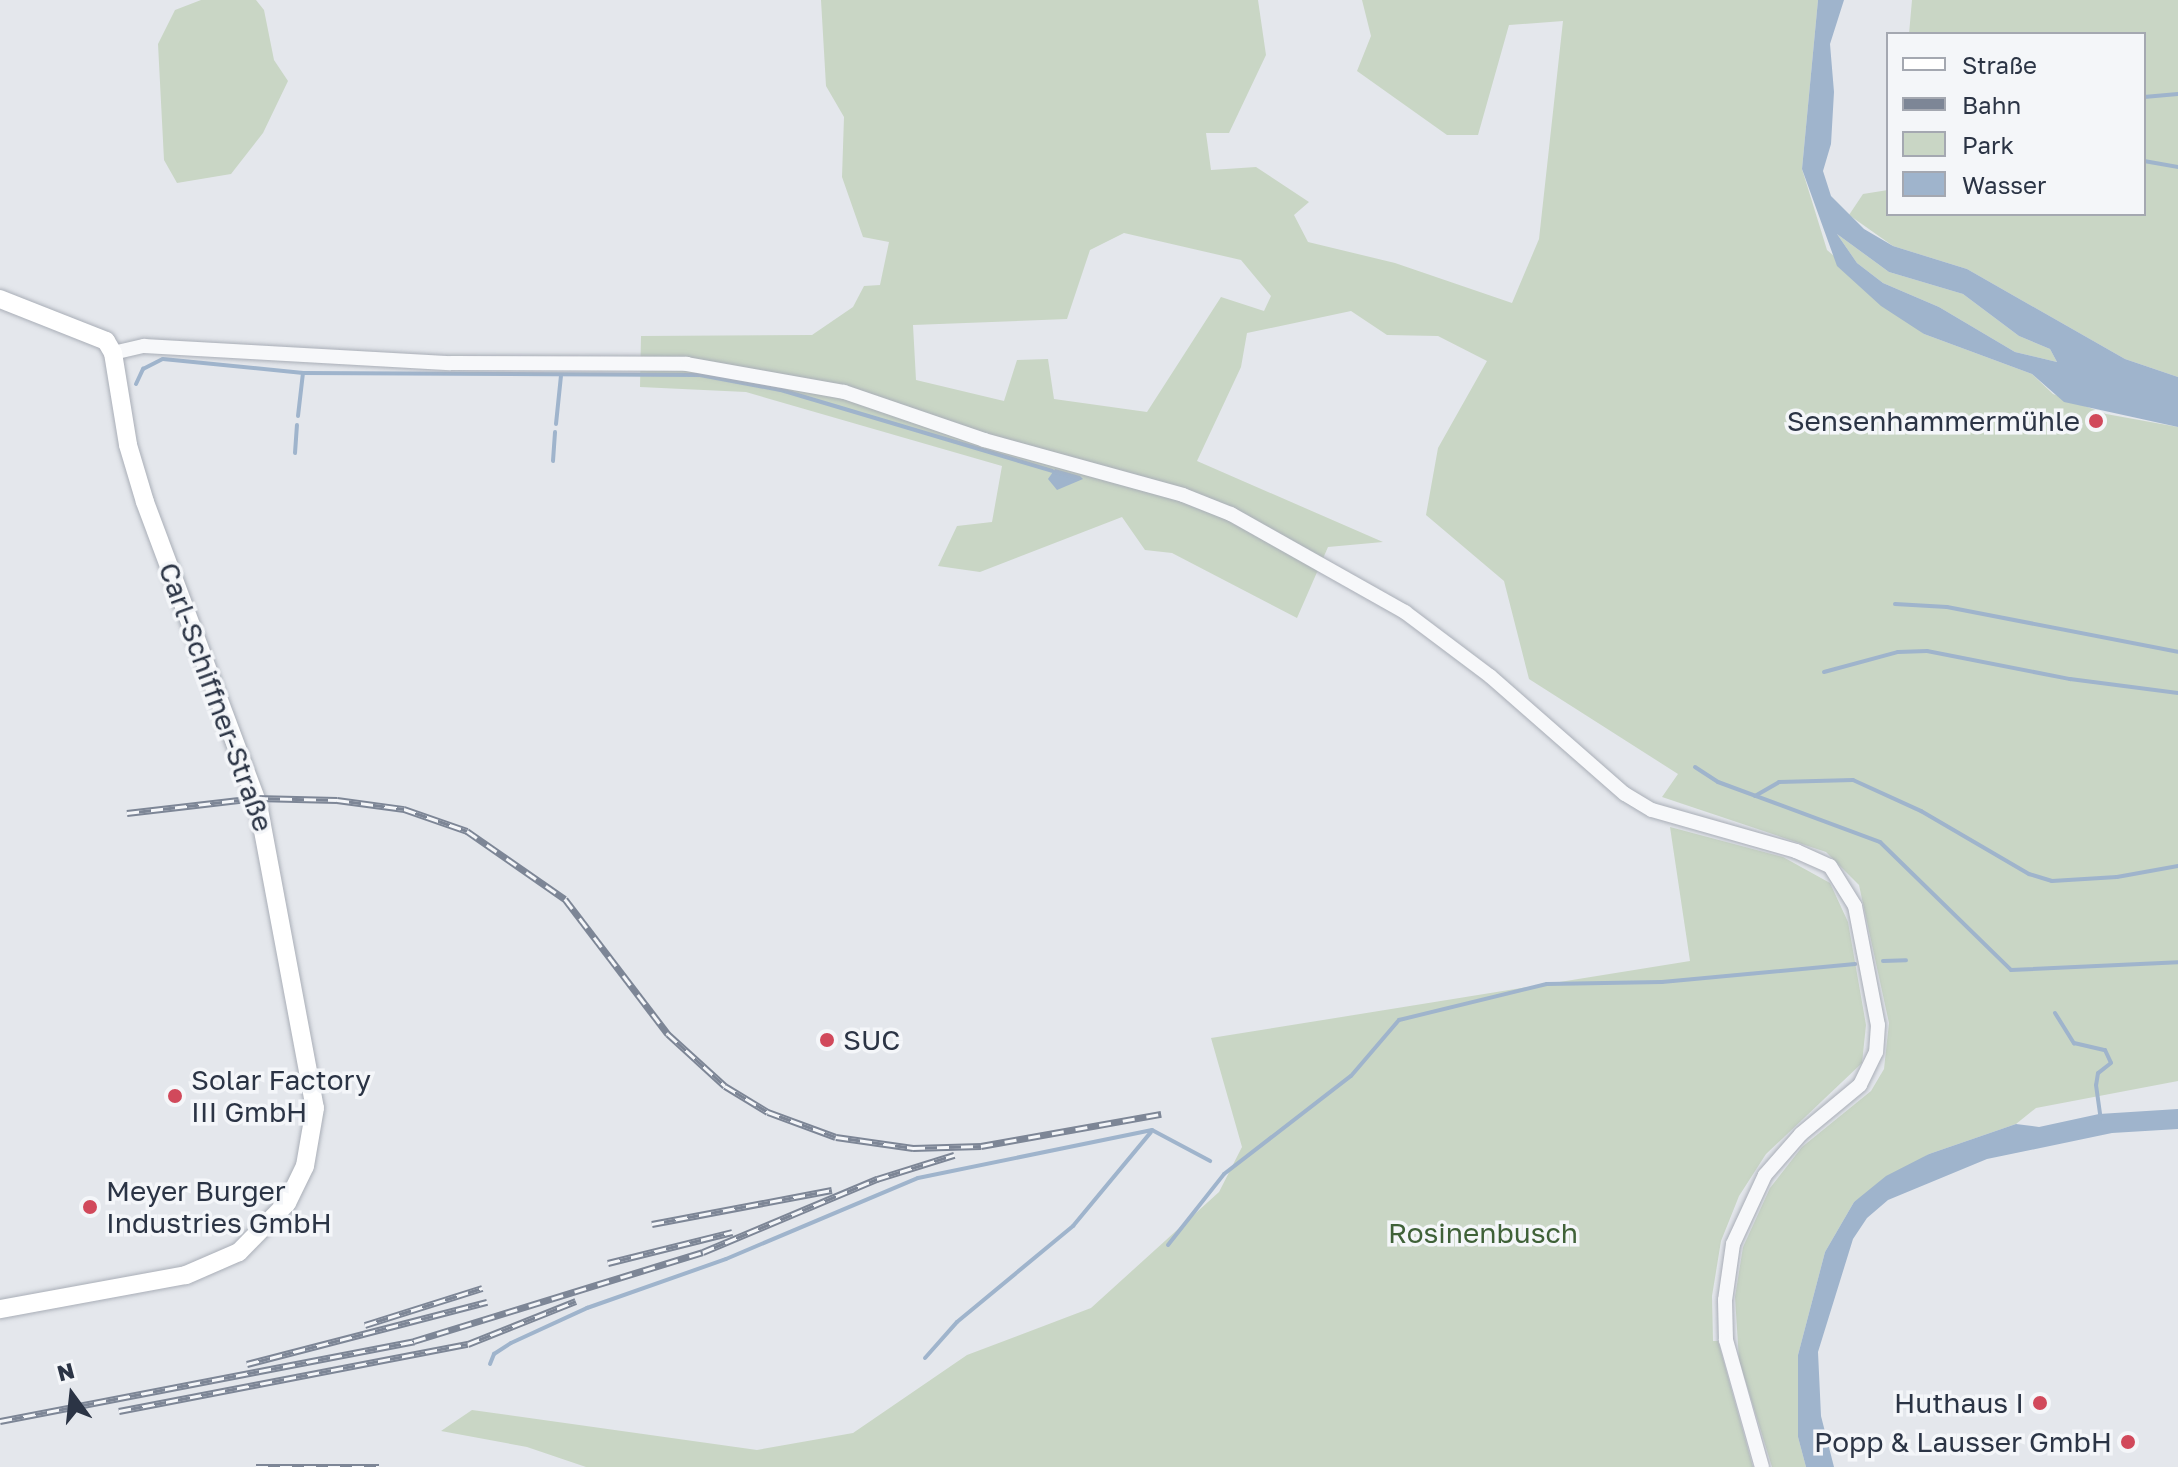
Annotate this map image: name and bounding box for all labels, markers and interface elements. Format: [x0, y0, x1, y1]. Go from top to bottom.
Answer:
legend [1886, 32, 2146, 216]
text: Straße [1962, 50, 2037, 79]
text: Bahn [1962, 90, 2021, 119]
text: Park [1962, 130, 2014, 159]
text: Wasser [1962, 170, 2046, 199]
place label: Sensenhammermühle [1787, 404, 2080, 438]
marker: Sensenhammermühle [2087, 412, 2105, 430]
street label: Carl-Schiffner-Straße [152, 558, 280, 836]
place label: SUC [843, 1023, 900, 1057]
marker: SUC [818, 1031, 836, 1049]
place label: Solar Factory III GmbH [191, 1063, 371, 1129]
marker: Solar Factory III GmbH [166, 1087, 184, 1105]
place label: Meyer Burger Industries GmbH [106, 1174, 332, 1240]
marker: Meyer Burger Industries GmbH [81, 1198, 99, 1216]
park label: Rosinenbusch [1388, 1216, 1578, 1250]
north arrow [32, 1355, 112, 1435]
text: N [54, 1356, 77, 1387]
place label: Huthaus I [1894, 1386, 2024, 1420]
marker: Huthaus I [2031, 1394, 2049, 1412]
place label: Popp & Lausser GmbH [1814, 1425, 2112, 1459]
marker: Popp & Lausser GmbH [2119, 1433, 2137, 1451]

